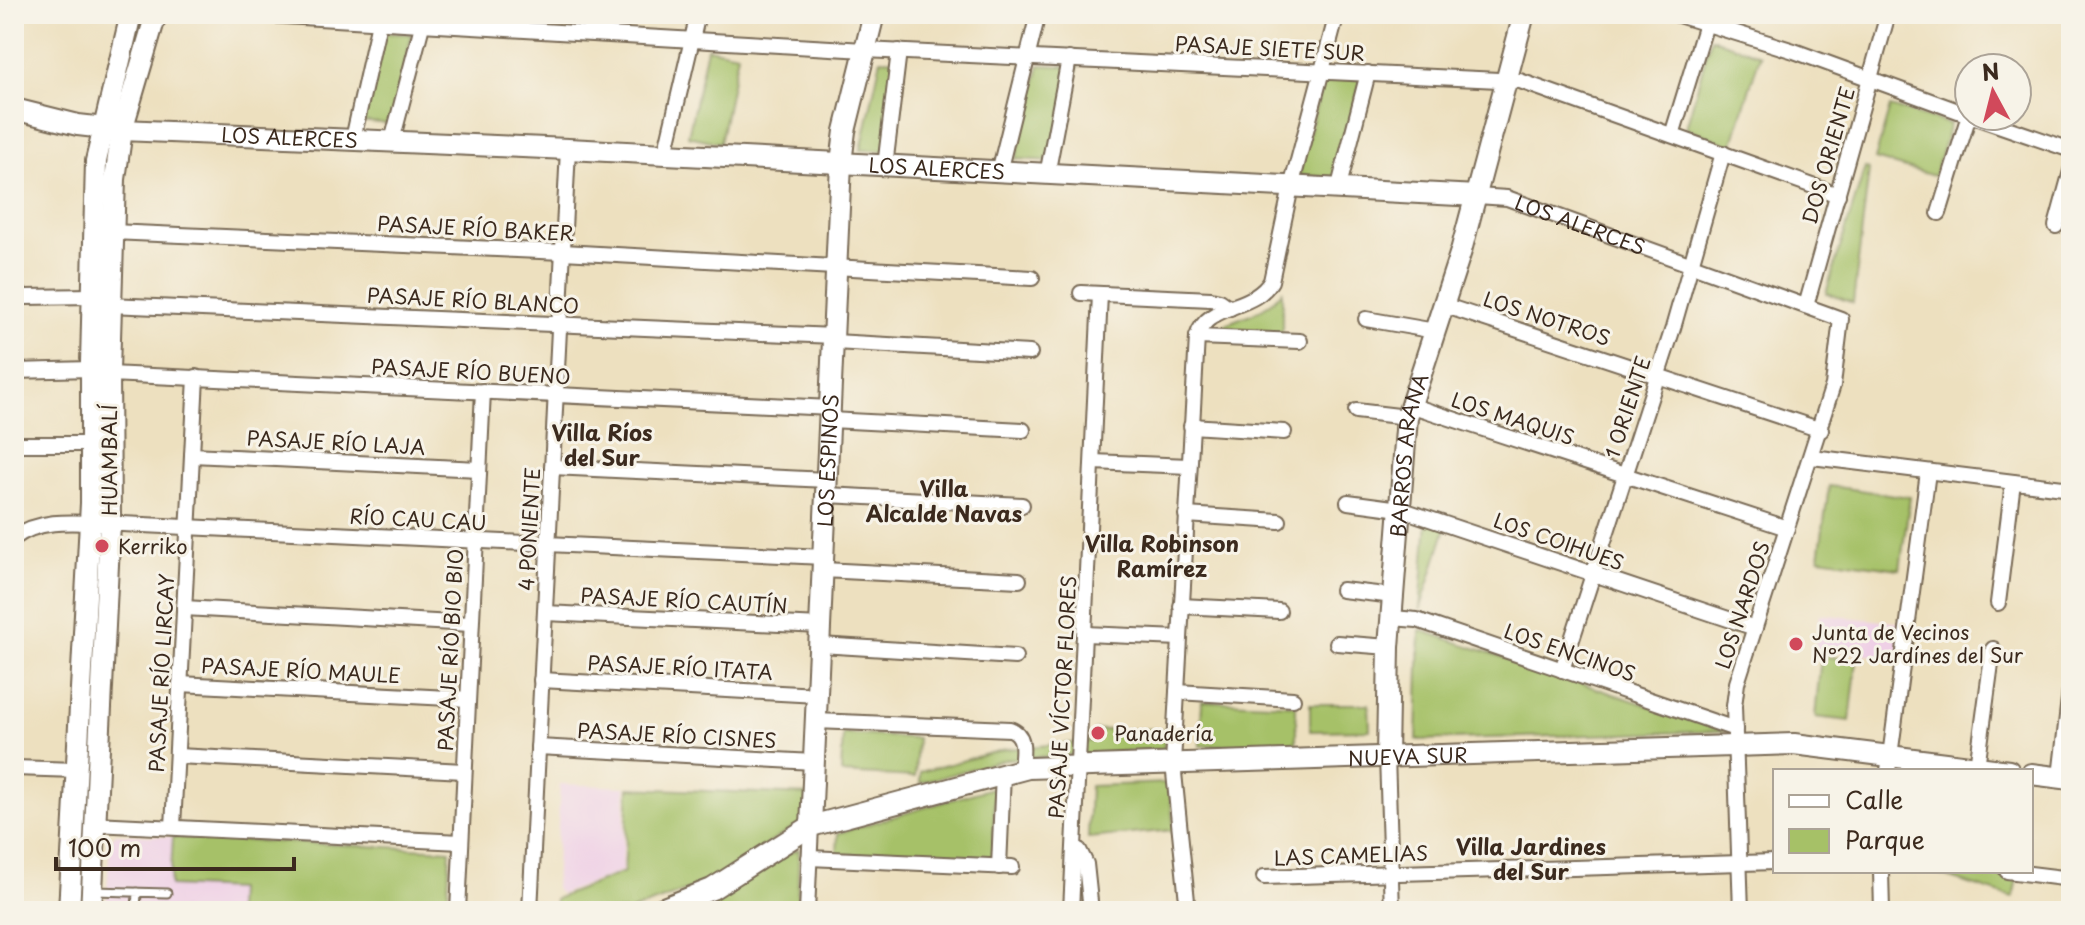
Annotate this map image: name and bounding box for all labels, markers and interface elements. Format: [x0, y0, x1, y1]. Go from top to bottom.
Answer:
street label: PASAJE SIETE SUR [1174, 28, 1366, 68]
north arrow [1953, 52, 2033, 132]
text: N [1980, 53, 2001, 88]
street label: DOS ORIENTE [1794, 83, 1862, 227]
street label: LOS ALERCES [221, 119, 358, 155]
street label: LOS ALERCES [868, 150, 1006, 187]
street label: LOS ALERCES [1511, 187, 1650, 262]
street label: PASAJE RÍO BAKER [376, 208, 576, 248]
street label: PASAJE RÍO BLANCO [366, 279, 580, 321]
street label: LOS NOTROS [1479, 283, 1615, 353]
street label: PASAJE RÍO BUENO [370, 351, 572, 391]
street label: 1 ORIENTE [1596, 352, 1658, 462]
street label: BARROS ARANA [1383, 369, 1435, 539]
street label: LOS MAQUIS [1448, 384, 1578, 452]
street label: LOS ESPINOS [810, 393, 846, 527]
street label: HUAMBALÍ [94, 403, 124, 516]
district label: Villa Ríos del Sur [552, 415, 652, 473]
street label: PASAJE RÍO LAJA [246, 422, 426, 462]
street label: 4 PONIENTE [511, 466, 547, 592]
district label: Villa Alcalde Navas [866, 471, 1022, 529]
street label: RÍO CAU CAU [349, 500, 487, 538]
street label: LOS COIHUES [1490, 505, 1628, 577]
district label: Villa Robinson Ramírez [1085, 526, 1239, 584]
place label: Kerriko [118, 531, 188, 561]
marker: Kerriko [93, 537, 111, 555]
street label: LOS NARDOS [1707, 537, 1777, 673]
street label: PASAJE RÍO BIO BIO [430, 548, 470, 752]
street label: PASAJE RÍO LIRCAY [141, 573, 181, 773]
street label: PASAJE VÍCTOR FLORES [1041, 575, 1083, 819]
street label: PASAJE RÍO CAUTÍN [580, 580, 788, 620]
street label: LOS ENCINOS [1500, 615, 1640, 689]
place label: Junta de Vecinos N°22 Jardínes del Sur [1812, 617, 2024, 670]
marker: Junta de Vecinos N°22 Jardínes del Sur [1787, 635, 1805, 653]
street label: PASAJE RÍO ITATA [587, 647, 773, 687]
street label: PASAJE RÍO MAULE [200, 650, 402, 690]
street label: PASAJE RÍO CISNES [576, 715, 778, 755]
place label: Panadería [1114, 718, 1213, 748]
marker: Panadería [1089, 724, 1107, 742]
street label: NUEVA SUR [1348, 739, 1468, 773]
legend [1773, 769, 2033, 873]
text: Calle [1845, 781, 1903, 817]
scale bar [56, 821, 294, 871]
text: Parque [1845, 821, 1925, 857]
text: 100 m [68, 829, 141, 865]
district label: Villa Jardines del Sur [1456, 829, 1606, 887]
street label: LAS CAMELIAS [1273, 837, 1429, 873]

